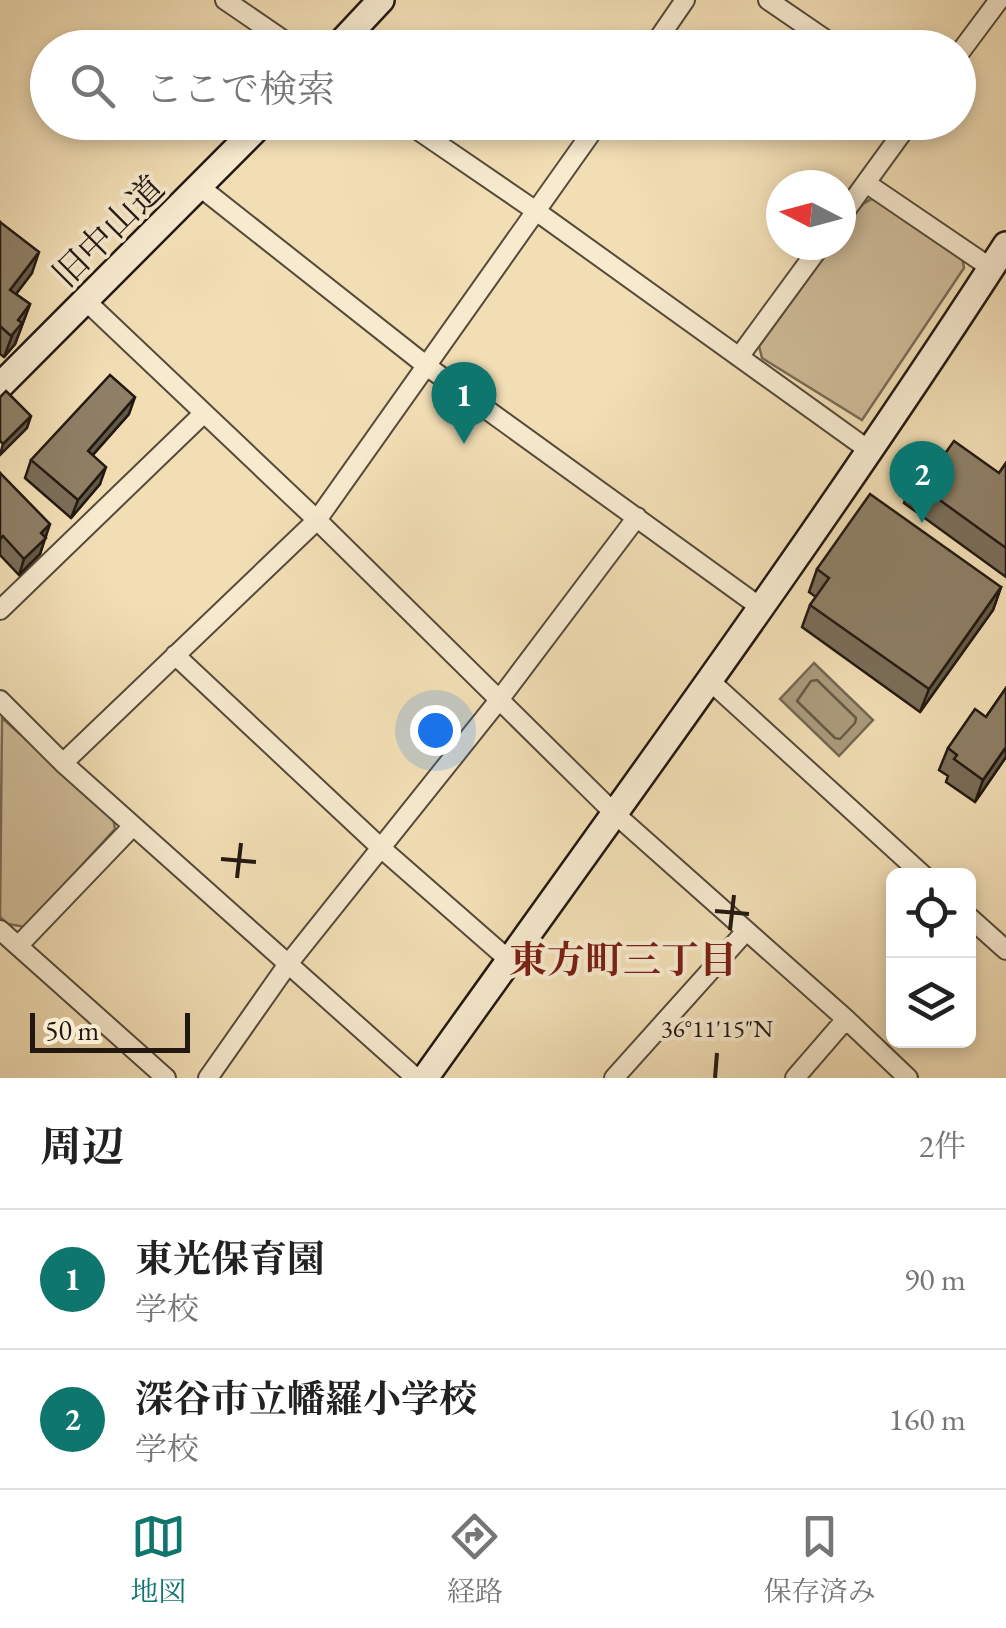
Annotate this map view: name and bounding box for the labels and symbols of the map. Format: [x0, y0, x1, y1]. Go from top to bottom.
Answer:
street label: 旧中山道 [43, 166, 173, 296]
north arrow [766, 170, 856, 260]
pin: 1 [432, 362, 496, 444]
pin: 2 [890, 440, 954, 523]
your location [410, 705, 461, 756]
district label: 東方町三丁目 [509, 935, 737, 984]
scale bar [30, 1008, 190, 1052]
text: 36°11'15"N [661, 1012, 773, 1044]

